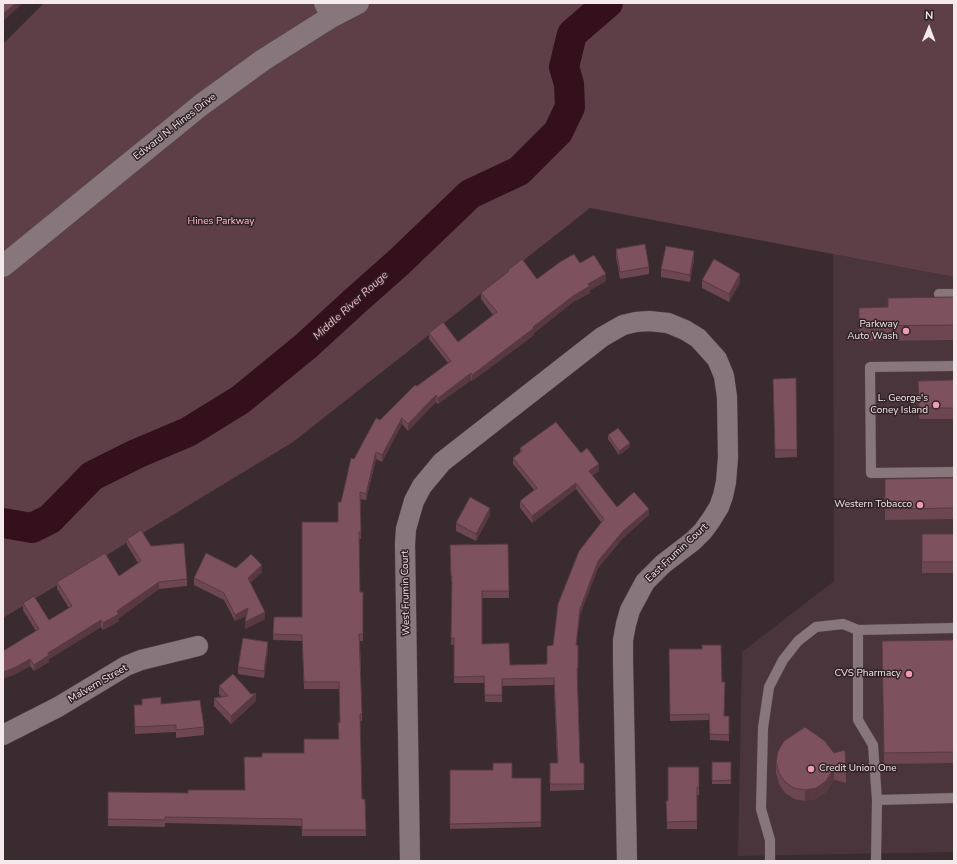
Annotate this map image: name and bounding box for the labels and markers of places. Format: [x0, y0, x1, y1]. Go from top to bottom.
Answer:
place label: Parkway Auto Wash [847, 319, 898, 342]
marker: Parkway Auto Wash [901, 326, 911, 336]
place label: L. George's Coney Island [870, 393, 928, 416]
marker: L. George's Coney Island [931, 400, 941, 410]
place label: Western Tobacco [834, 499, 912, 511]
marker: Western Tobacco [915, 500, 925, 510]
place label: CVS Pharmacy [834, 668, 901, 680]
marker: CVS Pharmacy [904, 669, 914, 679]
place label: Credit Union One [819, 763, 897, 775]
marker: Credit Union One [806, 764, 816, 774]

